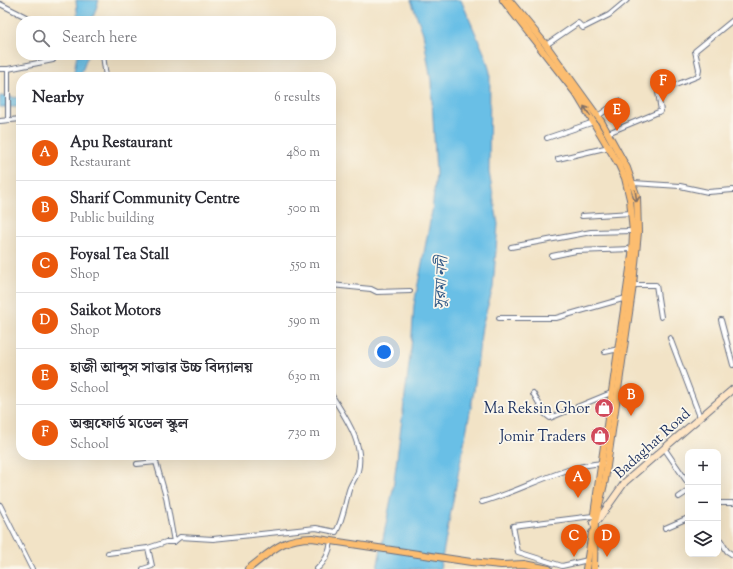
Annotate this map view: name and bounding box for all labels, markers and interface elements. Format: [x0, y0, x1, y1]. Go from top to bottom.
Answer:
search box [16, 16, 336, 60]
icon: search [30, 27, 52, 49]
text: Search here [62, 28, 137, 49]
pin: F [650, 69, 676, 102]
text: Nearby [32, 86, 84, 110]
text: 6 results [274, 89, 320, 107]
pin: E [604, 98, 630, 131]
one-way arrow [582, 105, 590, 117]
text: Apu Restaurant [70, 133, 172, 154]
text: A [40, 144, 50, 162]
text: 480 m [287, 144, 320, 162]
text: Restaurant [70, 154, 131, 172]
text: Sharif Community Centre [70, 189, 240, 210]
one-way arrow [632, 189, 640, 202]
text: B [41, 200, 49, 218]
text: 500 m [288, 200, 320, 218]
text: Public building [70, 210, 154, 228]
text: Foysal Tea Stall [70, 245, 169, 266]
water label: সুরমা নদী [430, 254, 455, 310]
text: C [40, 256, 50, 274]
text: 550 m [291, 256, 320, 274]
text: Shop [70, 266, 99, 284]
text: Saikot Motors [70, 301, 161, 322]
text: D [40, 312, 50, 330]
text: 590 m [289, 312, 320, 330]
text: Shop [70, 322, 99, 340]
your location [374, 342, 394, 362]
text: হাজী আব্দুস সাত্তার উচ্চ বিদ্যালয় [70, 358, 253, 379]
text: E [41, 368, 49, 386]
text: 630 m [288, 368, 320, 386]
text: School [70, 380, 109, 398]
pin: B [618, 383, 644, 416]
shop icon: Ma Reksin Ghor [593, 397, 615, 419]
place label: Ma Reksin Ghor [484, 399, 590, 420]
street label: Badaghat Road [610, 404, 696, 484]
text: অক্সফোর্ড মডেল স্কুল [70, 414, 188, 435]
text: F [41, 424, 49, 442]
text: 730 m [288, 424, 320, 442]
shop icon: Jomir Traders [589, 425, 611, 447]
place label: Jomir Traders [499, 427, 586, 448]
text: School [70, 436, 109, 454]
map controls [685, 449, 721, 557]
button: + [685, 449, 721, 485]
pin: A [565, 465, 591, 498]
button: − [685, 485, 721, 521]
button: layers [685, 521, 721, 557]
pin: C [561, 524, 587, 557]
pin: D [594, 524, 620, 557]

